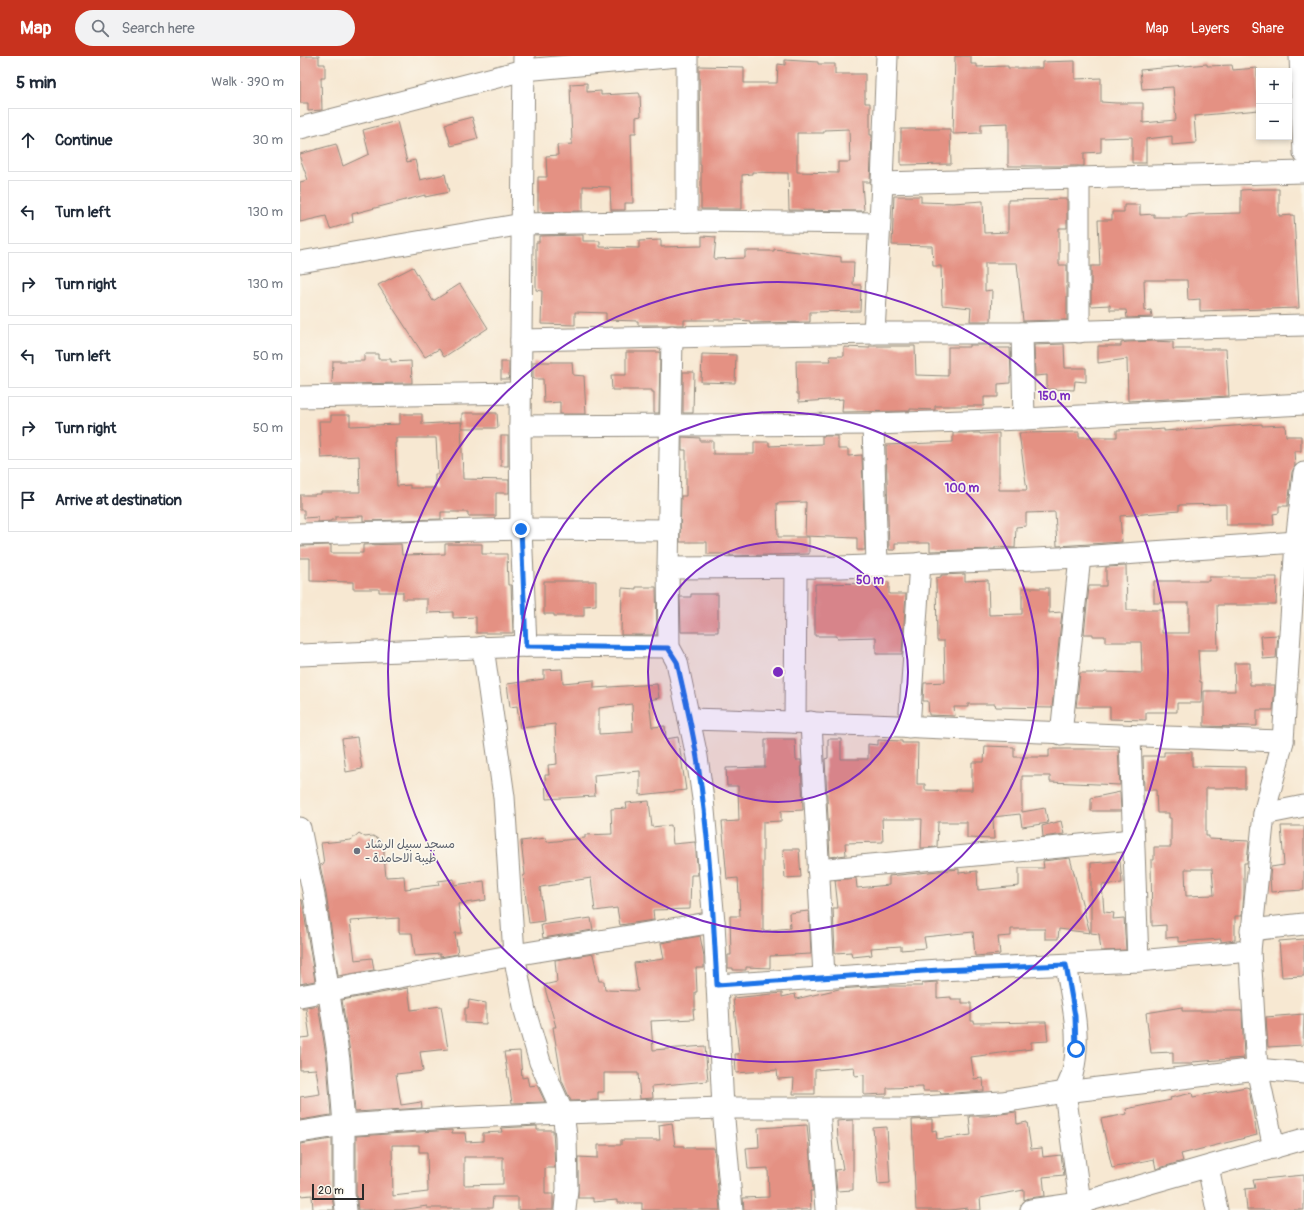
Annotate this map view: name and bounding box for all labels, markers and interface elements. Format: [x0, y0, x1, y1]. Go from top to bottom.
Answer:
search box [75, 10, 355, 46]
text: Map [20, 16, 51, 40]
icon: search [89, 17, 111, 39]
text: Search here [121, 19, 195, 38]
text: Map [1146, 20, 1169, 37]
text: Layers [1191, 20, 1229, 37]
text: Share [1251, 20, 1284, 37]
map controls [1256, 68, 1292, 140]
button: + [1256, 68, 1292, 104]
text: 5 min [16, 72, 56, 93]
text: Walk · 390 m [211, 74, 284, 90]
button: − [1256, 104, 1292, 140]
icon: ahead [17, 129, 39, 151]
text: Continue [55, 131, 113, 150]
text: 30 m [253, 132, 283, 148]
icon: left [17, 201, 39, 223]
text: Turn left [55, 203, 111, 222]
text: 130 m [247, 204, 283, 220]
icon: right [17, 273, 39, 295]
text: Turn right [55, 275, 116, 294]
text: 130 m [247, 276, 283, 292]
icon: left [17, 345, 39, 367]
text: Turn left [55, 347, 111, 366]
text: 50 m [253, 348, 283, 364]
text: 150 m [1038, 389, 1071, 404]
icon: right [17, 417, 39, 439]
text: Turn right [55, 419, 116, 438]
text: 50 m [253, 420, 283, 436]
text: 100 m [945, 481, 980, 496]
icon: arrive [17, 489, 39, 511]
text: Arrive at destination [55, 491, 182, 510]
route end [512, 520, 530, 538]
text: 50 m [856, 573, 884, 588]
centre of rings [771, 665, 785, 679]
place label: مسجد سبيل الرشاد - طيبة الاحامدة [365, 837, 455, 866]
marker: مسجد سبيل الرشاد - طيبة الاحامدة [352, 846, 362, 856]
route start [1067, 1040, 1085, 1058]
scale bar [312, 1182, 364, 1201]
text: 20 m [318, 1184, 344, 1197]

